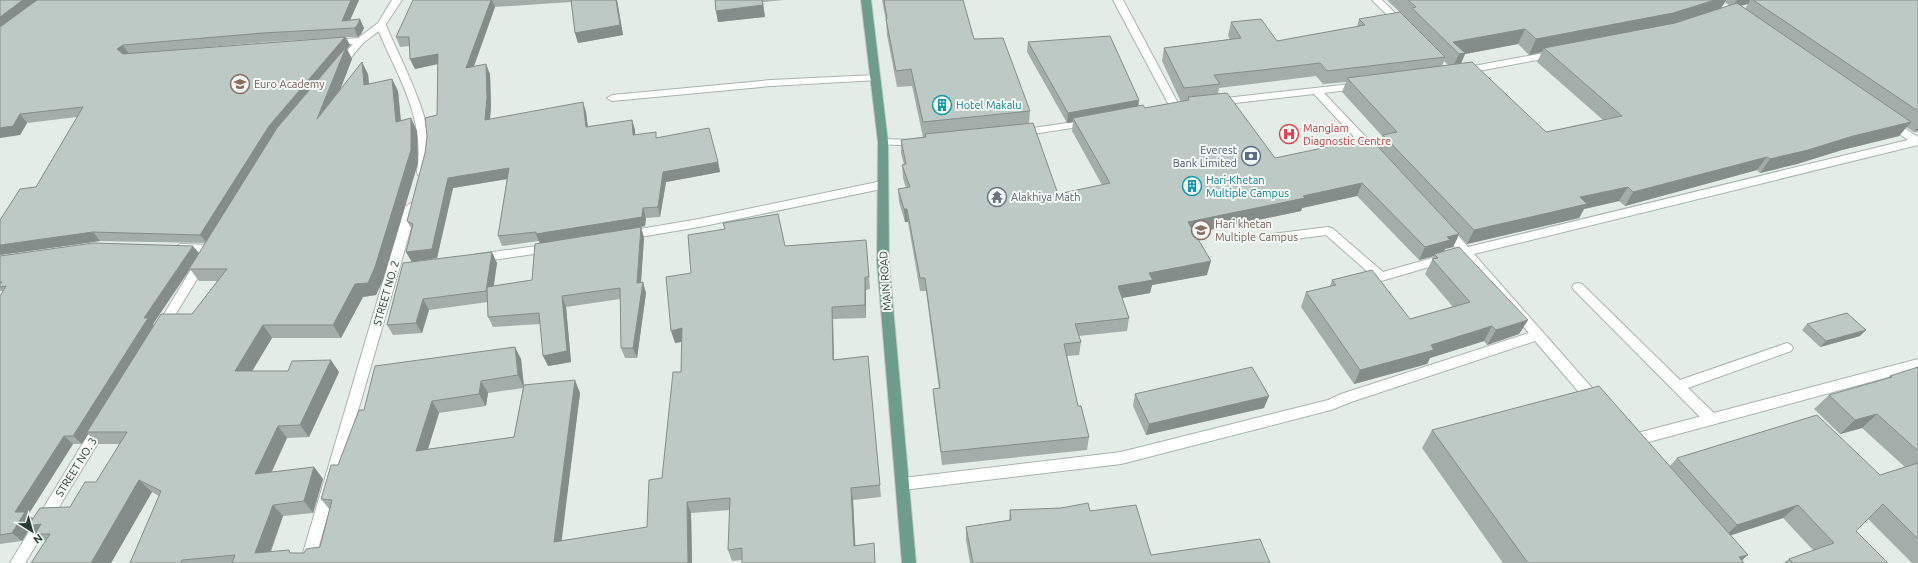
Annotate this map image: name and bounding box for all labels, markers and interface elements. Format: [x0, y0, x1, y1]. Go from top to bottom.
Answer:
school or university icon: Euro Academy [229, 73, 251, 95]
place label: Euro Academy [254, 78, 325, 90]
building icon: Hotel Makalu [931, 94, 953, 116]
place label: Hotel Makalu [956, 99, 1021, 111]
place label: Manglam Diagnostic Centre [1303, 122, 1391, 147]
hospital icon: Manglam Diagnostic Centre [1278, 123, 1300, 145]
place label: Everest Bank Limited [1173, 144, 1238, 169]
bank icon: Everest Bank Limited [1240, 145, 1262, 167]
place label: Hari-Khetan Multiple Campus [1206, 174, 1289, 199]
building icon: Hari-Khetan Multiple Campus [1181, 175, 1203, 197]
temple icon: Alakhiya Math [986, 186, 1008, 208]
place label: Alakhiya Math [1011, 191, 1080, 203]
place label: Hari khetan Multiple Campus [1215, 218, 1298, 243]
school or university icon: Hari khetan Multiple Campus [1190, 219, 1212, 241]
street label: MAIN ROAD [877, 250, 893, 311]
street label: STREET NO. 2 [371, 259, 401, 327]
street label: STREET NO. 3 [53, 435, 99, 499]
north arrow [12, 511, 52, 551]
text: N [31, 532, 45, 546]

